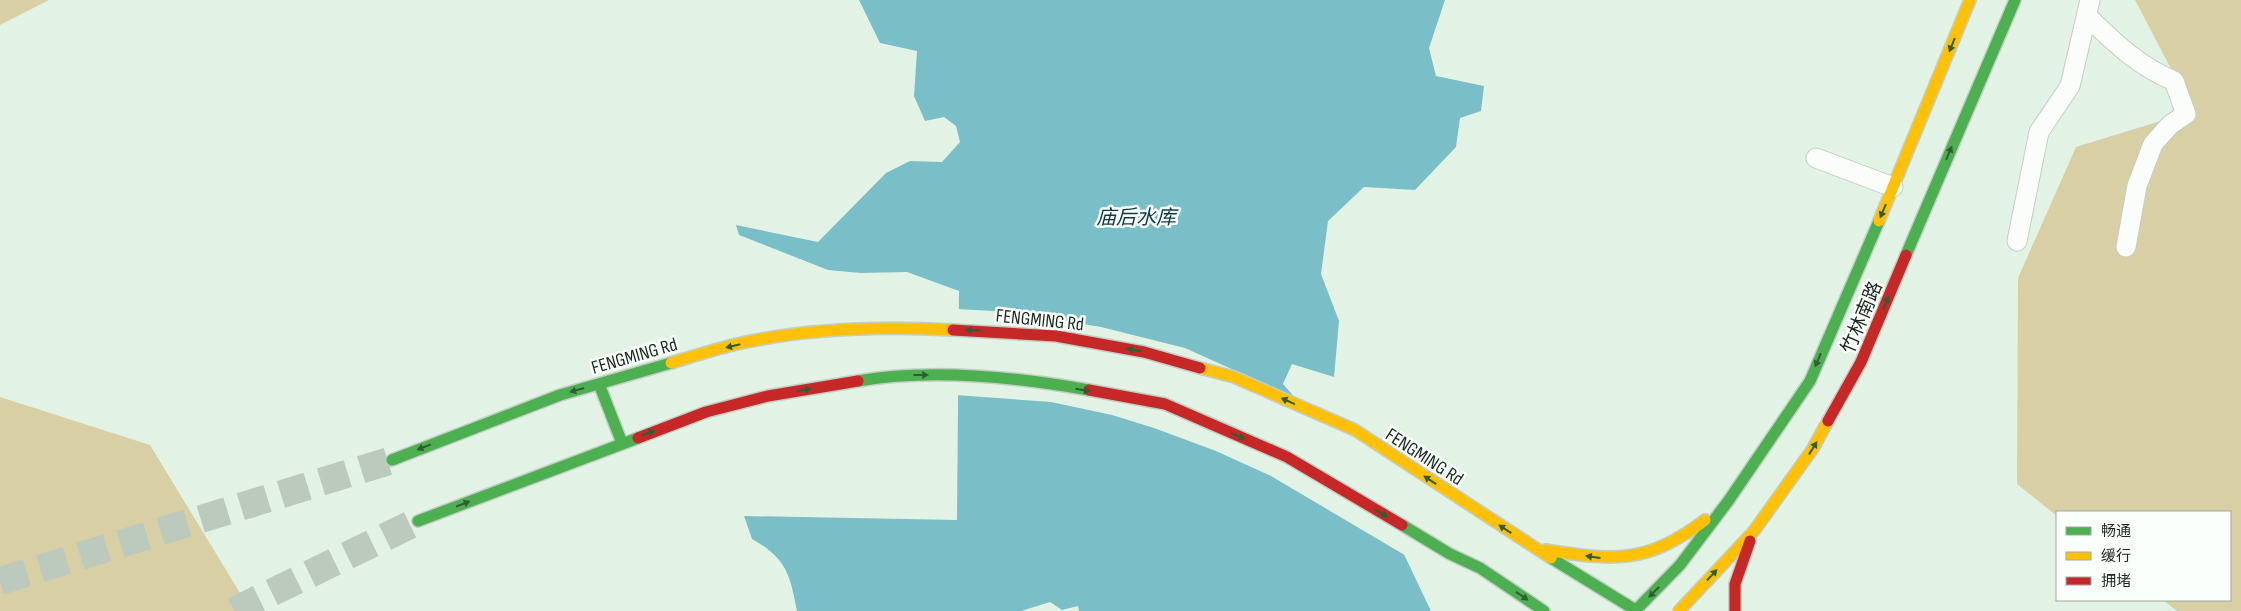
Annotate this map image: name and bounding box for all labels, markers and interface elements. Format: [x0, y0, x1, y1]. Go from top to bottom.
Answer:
one-way arrow [1947, 38, 1955, 52]
one-way arrow [1946, 146, 1953, 161]
one-way arrow [1878, 204, 1886, 218]
water label: 庙后水库 [1096, 206, 1179, 230]
street label: 竹林南路 [1837, 278, 1888, 357]
one-way arrow [1882, 295, 1890, 310]
street label: FENGMING Rd [995, 304, 1085, 337]
one-way arrow [965, 326, 981, 334]
street label: FENGMING Rd [589, 333, 680, 380]
one-way arrow [725, 342, 740, 350]
one-way arrow [1126, 345, 1142, 353]
one-way arrow [1814, 353, 1822, 368]
one-way arrow [914, 371, 930, 379]
one-way arrow [797, 385, 813, 393]
one-way arrow [1075, 386, 1091, 394]
one-way arrow [569, 387, 584, 395]
one-way arrow [1281, 397, 1295, 405]
street label: FENGMING Rd [1381, 424, 1467, 491]
one-way arrow [641, 429, 656, 437]
one-way arrow [1231, 432, 1245, 440]
one-way arrow [1808, 441, 1817, 455]
one-way arrow [417, 444, 432, 451]
one-way arrow [1423, 475, 1436, 485]
one-way arrow [456, 500, 471, 507]
one-way arrow [1374, 508, 1387, 517]
legend [2056, 511, 2231, 601]
text: 畅通 [2101, 522, 2131, 541]
one-way arrow [1499, 524, 1512, 534]
text: 缓行 [2101, 547, 2131, 566]
one-way arrow [1584, 553, 1600, 561]
one-way arrow [1706, 570, 1718, 582]
text: 拥堵 [2101, 572, 2131, 591]
one-way arrow [1648, 586, 1660, 598]
one-way arrow [1515, 591, 1529, 601]

